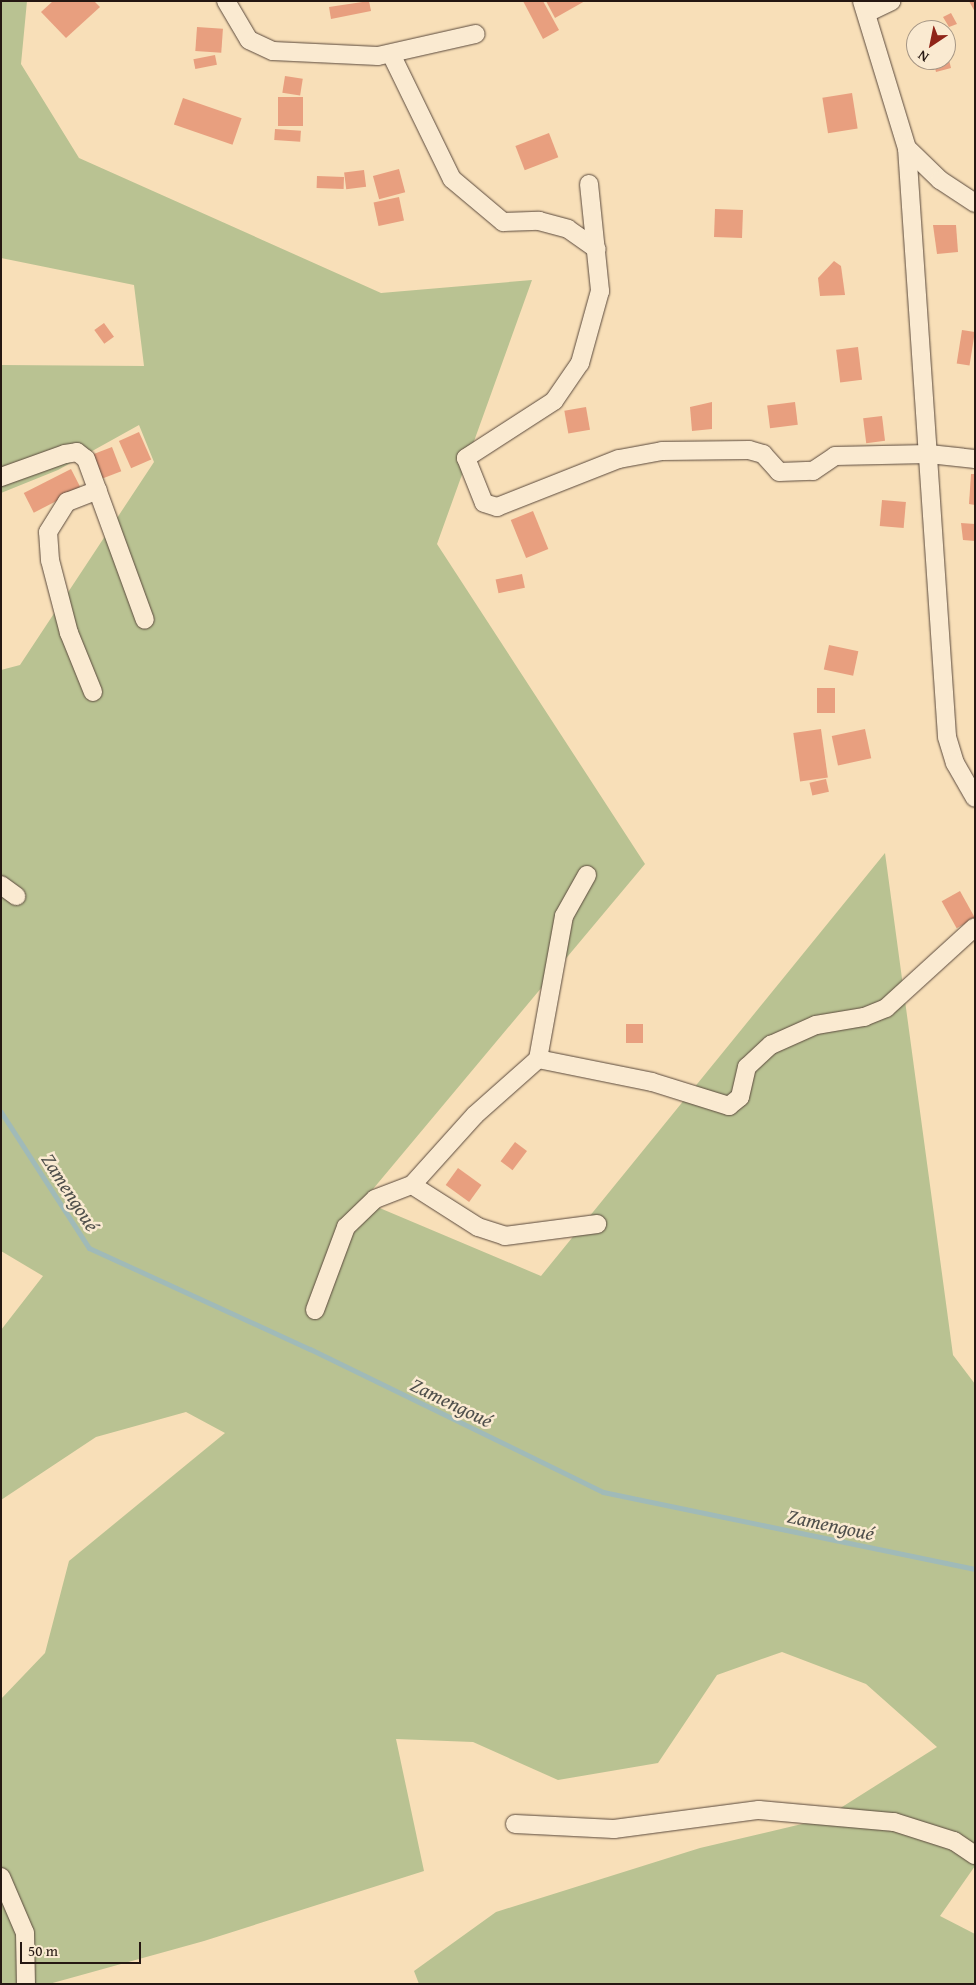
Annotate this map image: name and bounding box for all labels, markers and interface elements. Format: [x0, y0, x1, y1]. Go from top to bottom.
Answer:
north arrow [906, 20, 956, 70]
text: N [914, 46, 933, 68]
water label: Zamengoué [37, 1149, 105, 1235]
water label: Zamengoué [407, 1372, 497, 1432]
water label: Zamengoué [785, 1503, 877, 1545]
scale bar [22, 1932, 144, 1964]
text: 50 m [28, 1940, 58, 1961]

